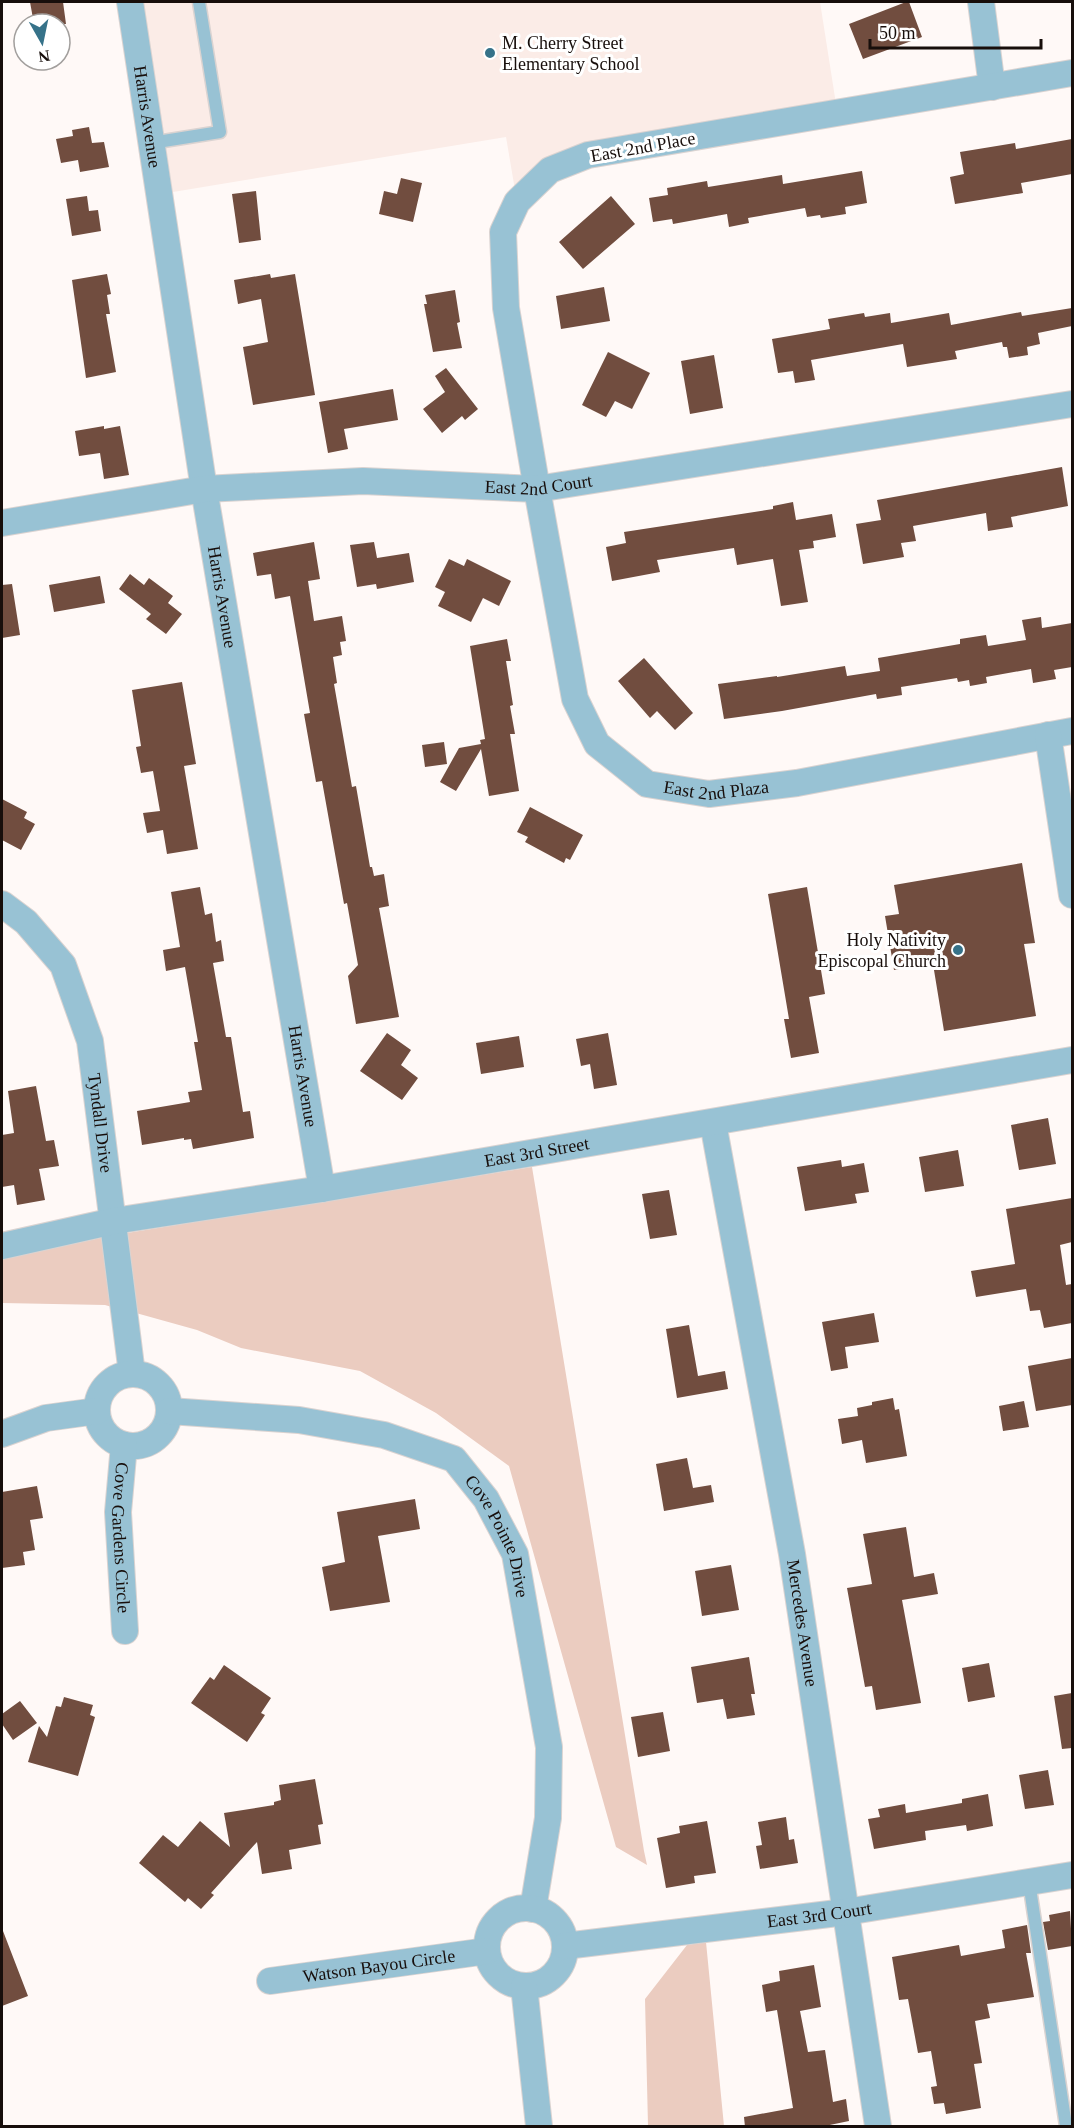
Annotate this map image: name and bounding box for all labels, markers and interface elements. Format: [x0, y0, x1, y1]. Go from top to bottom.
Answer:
north arrow [12, 12, 72, 72]
scale bar [870, 12, 1041, 50]
text: 50 m [879, 23, 916, 43]
place label: M. Cherry Street Elementary School [502, 33, 639, 74]
marker: M. Cherry Street Elementary School [483, 46, 497, 60]
text: N [37, 47, 51, 66]
street label: Harris Avenue [130, 64, 165, 169]
street label: East 2nd Place [589, 128, 697, 166]
street label: East 2nd Court [484, 470, 594, 499]
street label: Harris Avenue [204, 544, 241, 649]
street label: East 2nd Plaza [662, 777, 770, 804]
place label: Holy Nativity Episcopal Church [818, 930, 946, 971]
marker: Holy Nativity Episcopal Church [951, 943, 965, 957]
street label: Harris Avenue [285, 1024, 321, 1129]
street label: Tyndall Drive [84, 1072, 117, 1174]
street label: East 3rd Street [483, 1133, 591, 1171]
street label: Cove Gardens Circle [108, 1461, 134, 1614]
street label: Cove Pointe Drive [461, 1471, 532, 1599]
street label: Mercedes Avenue [783, 1558, 822, 1688]
street label: East 3rd Court [766, 1898, 873, 1931]
street label: Watson Bayou Circle [301, 1946, 456, 1986]

